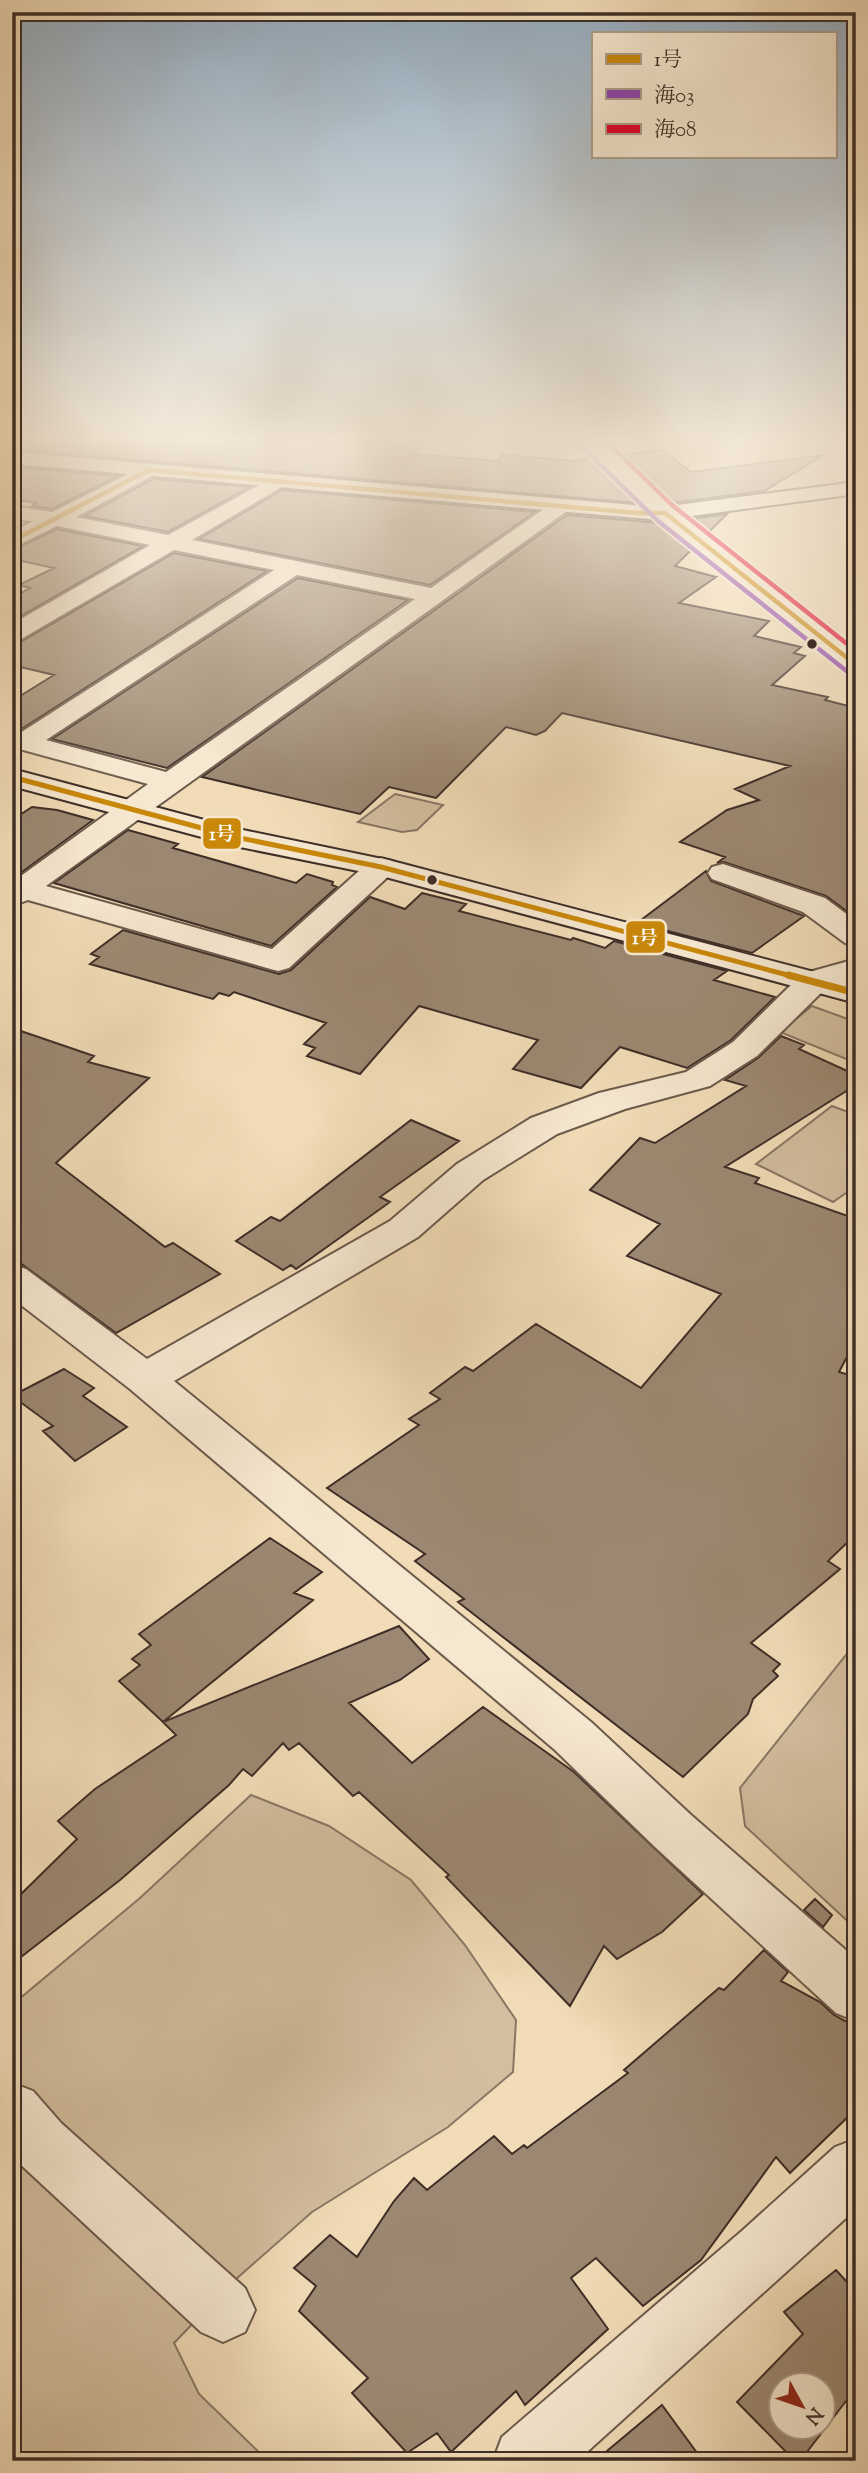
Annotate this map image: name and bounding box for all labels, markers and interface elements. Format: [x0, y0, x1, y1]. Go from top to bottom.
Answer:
legend [592, 32, 836, 158]
text: 1号 [654, 46, 682, 76]
text: 海03 [654, 82, 695, 112]
text: 海08 [654, 116, 697, 146]
unlabelled marker [805, 637, 819, 651]
line badge: 1号 [202, 817, 242, 850]
text: 1号 [209, 822, 235, 849]
unlabelled marker [425, 873, 439, 887]
line badge: 1号 [625, 920, 666, 954]
text: 1号 [632, 926, 658, 953]
north arrow [766, 2372, 836, 2442]
text: N [798, 2401, 828, 2430]

